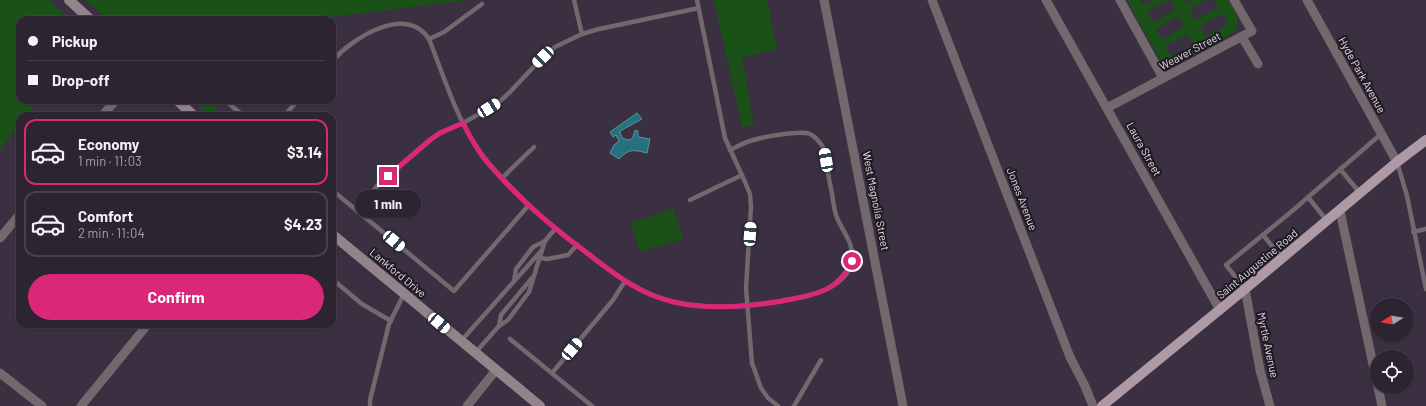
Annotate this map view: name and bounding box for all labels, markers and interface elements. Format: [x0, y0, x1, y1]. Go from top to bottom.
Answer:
street label: Weaver Street [1157, 29, 1223, 72]
text: Pickup [52, 32, 98, 50]
street label: Hyde Park Avenue [1336, 34, 1389, 115]
car [530, 44, 556, 70]
text: Drop-off [52, 71, 110, 89]
car [476, 97, 502, 119]
street label: Laura Street [1124, 120, 1165, 178]
icon: car [30, 134, 66, 170]
text: Economy [78, 135, 139, 153]
text: $3.14 [287, 143, 322, 161]
car [818, 147, 834, 173]
street label: West Magnolia Street [860, 150, 892, 252]
text: 1 min · 11:03 [78, 153, 142, 169]
street label: Jones Avenue [1004, 165, 1040, 232]
route end [379, 167, 397, 185]
callout: 1 min [355, 190, 421, 218]
text: 1 min [374, 196, 402, 212]
icon: car [30, 206, 66, 242]
text: Comfort [78, 207, 133, 225]
text: $4.23 [284, 215, 322, 233]
car [743, 222, 757, 246]
text: 2 min · 11:04 [78, 225, 145, 241]
street label: Saint Augustine Road [1214, 226, 1300, 301]
car [381, 229, 407, 253]
street label: Lankford Drive [368, 245, 429, 300]
route start [843, 252, 861, 270]
button: Confirm [28, 274, 324, 320]
north arrow [1370, 298, 1414, 342]
map controls [1370, 298, 1414, 394]
car [426, 311, 452, 335]
street label: Myrtle Avenue [1255, 311, 1282, 379]
car [560, 336, 584, 362]
button: locate [1370, 350, 1414, 394]

